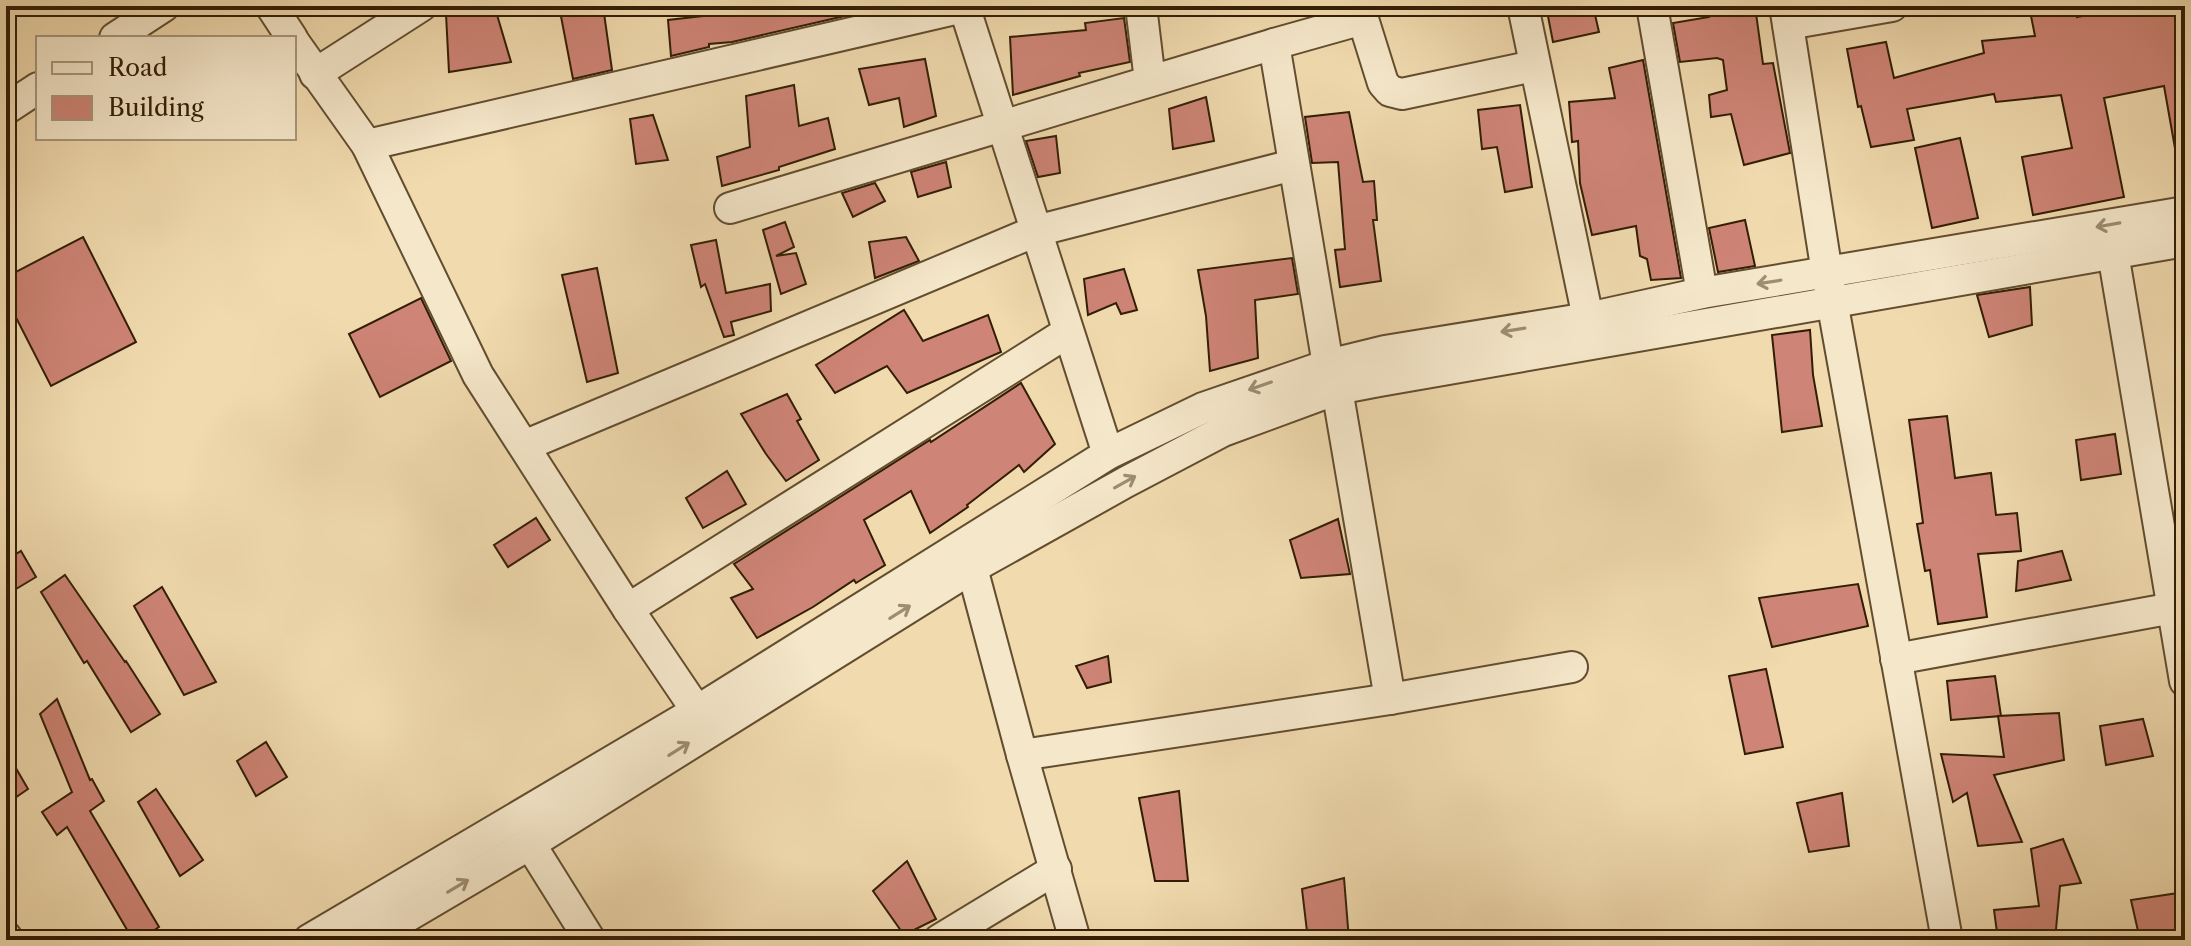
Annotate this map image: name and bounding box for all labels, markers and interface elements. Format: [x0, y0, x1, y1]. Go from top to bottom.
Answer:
legend [36, 36, 296, 140]
text: Road [108, 53, 168, 82]
text: Building [108, 93, 204, 122]
one-way arrow [2096, 218, 2121, 233]
one-way arrow [1757, 276, 1782, 291]
one-way arrow [1501, 323, 1526, 338]
one-way arrow [1248, 380, 1273, 395]
one-way arrow [1113, 474, 1137, 490]
one-way arrow [888, 604, 911, 620]
one-way arrow [667, 740, 690, 756]
one-way arrow [446, 878, 469, 894]

